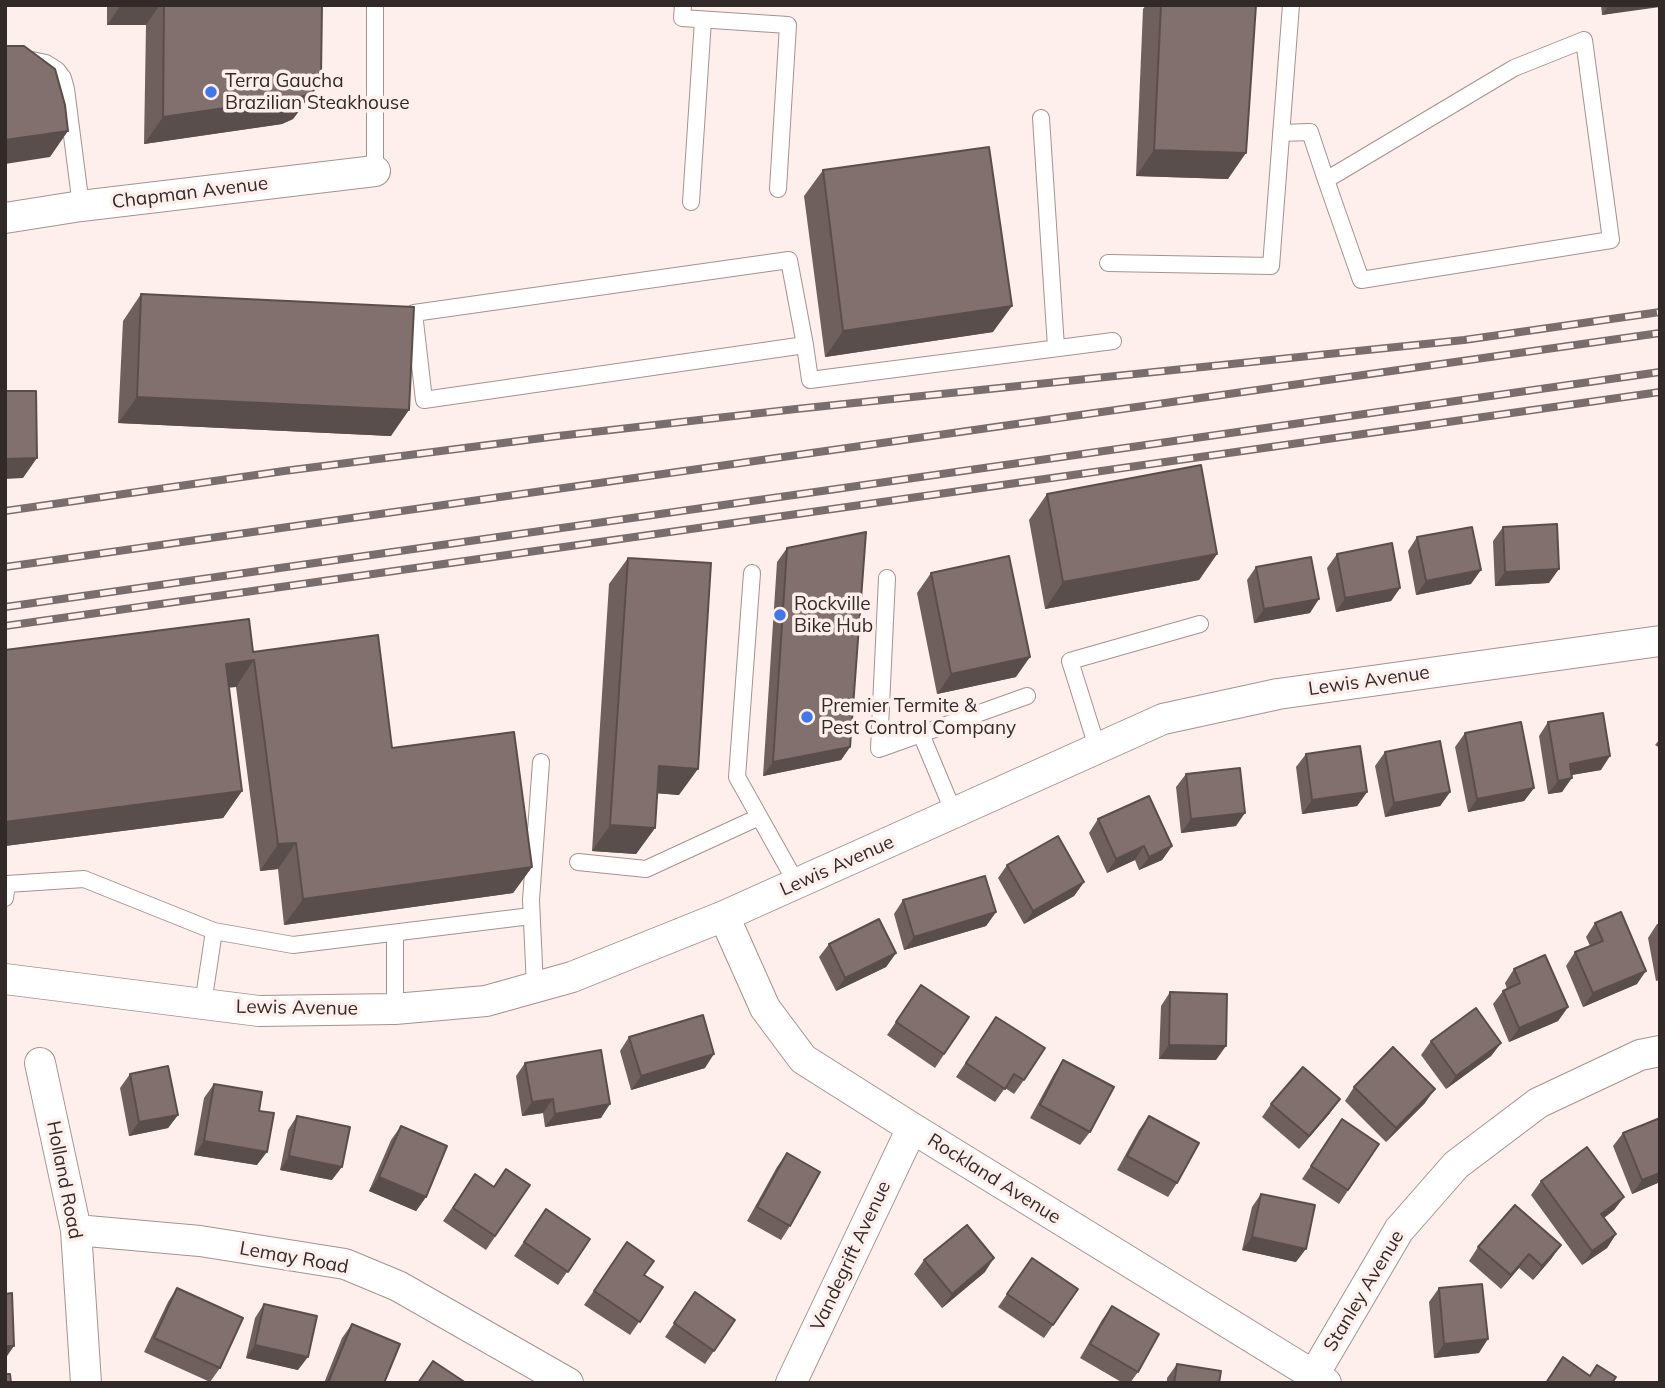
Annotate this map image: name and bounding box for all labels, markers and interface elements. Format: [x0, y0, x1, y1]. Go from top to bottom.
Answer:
place label: Terra Gaucha Brazilian Steakhouse [225, 70, 410, 114]
marker: Terra Gaucha Brazilian Steakhouse [203, 84, 219, 100]
street label: Chapman Avenue [111, 172, 269, 214]
place label: Rockville Bike Hub [794, 593, 873, 637]
marker: Rockville Bike Hub [772, 607, 788, 623]
street label: Lewis Avenue [1307, 661, 1431, 701]
place label: Premier Termite & Pest Control Company [821, 695, 1016, 739]
marker: Premier Termite & Pest Control Company [799, 709, 815, 725]
street label: Lewis Avenue [777, 831, 897, 901]
street label: Lewis Avenue [236, 996, 358, 1020]
street label: Holland Road [41, 1119, 87, 1241]
street label: Rockland Avenue [923, 1129, 1065, 1229]
street label: Vandegrift Avenue [806, 1177, 896, 1335]
street label: Stanley Avenue [1319, 1226, 1409, 1356]
street label: Lemay Road [238, 1237, 350, 1279]

